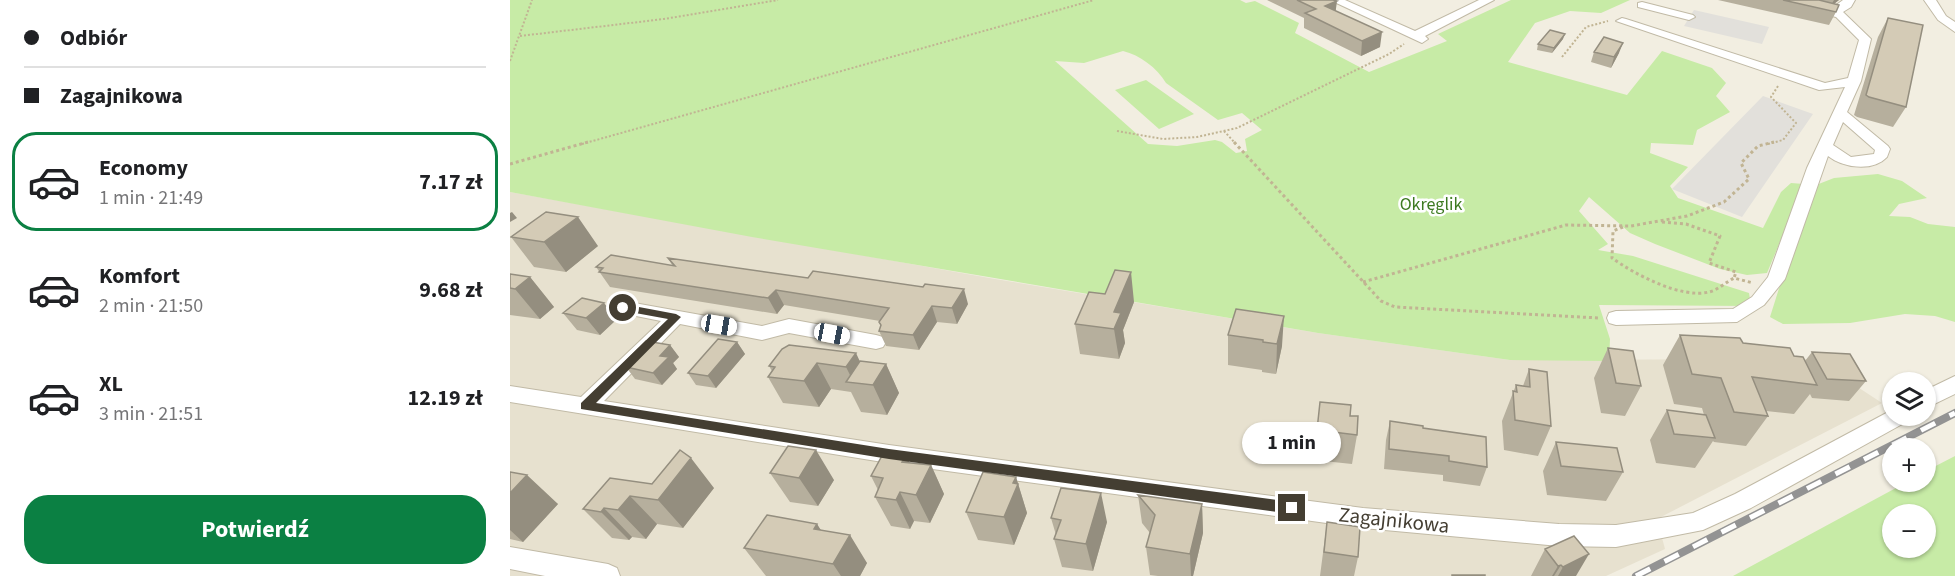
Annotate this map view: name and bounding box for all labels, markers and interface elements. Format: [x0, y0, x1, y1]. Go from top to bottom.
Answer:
text: Odbiór [60, 22, 127, 54]
text: Zagajnikowa [60, 80, 183, 112]
text: Economy [99, 152, 188, 184]
icon: car [27, 155, 81, 209]
text: 7.17 zł [419, 166, 483, 198]
text: 1 min · 21:49 [99, 184, 203, 212]
park label: Okręglik [1400, 192, 1462, 217]
text: Komfort [99, 260, 180, 292]
icon: car [27, 263, 81, 317]
text: 9.68 zł [419, 274, 483, 306]
text: 2 min · 21:50 [99, 292, 203, 320]
route start [609, 294, 636, 321]
car [700, 313, 738, 337]
car [813, 322, 851, 346]
text: XL [99, 368, 123, 400]
icon: car [27, 371, 81, 425]
map controls [1882, 372, 1936, 558]
button: layers [1882, 372, 1936, 426]
text: 12.19 zł [408, 382, 483, 414]
text: 3 min · 21:51 [99, 400, 203, 428]
callout: 1 min [1242, 421, 1342, 463]
text: 1 min [1267, 429, 1316, 457]
button: + [1882, 438, 1936, 492]
route end [1278, 494, 1305, 521]
button: Potwierdź [24, 495, 486, 564]
street label: Zagajnikowa [1337, 499, 1451, 541]
button: − [1882, 504, 1936, 558]

